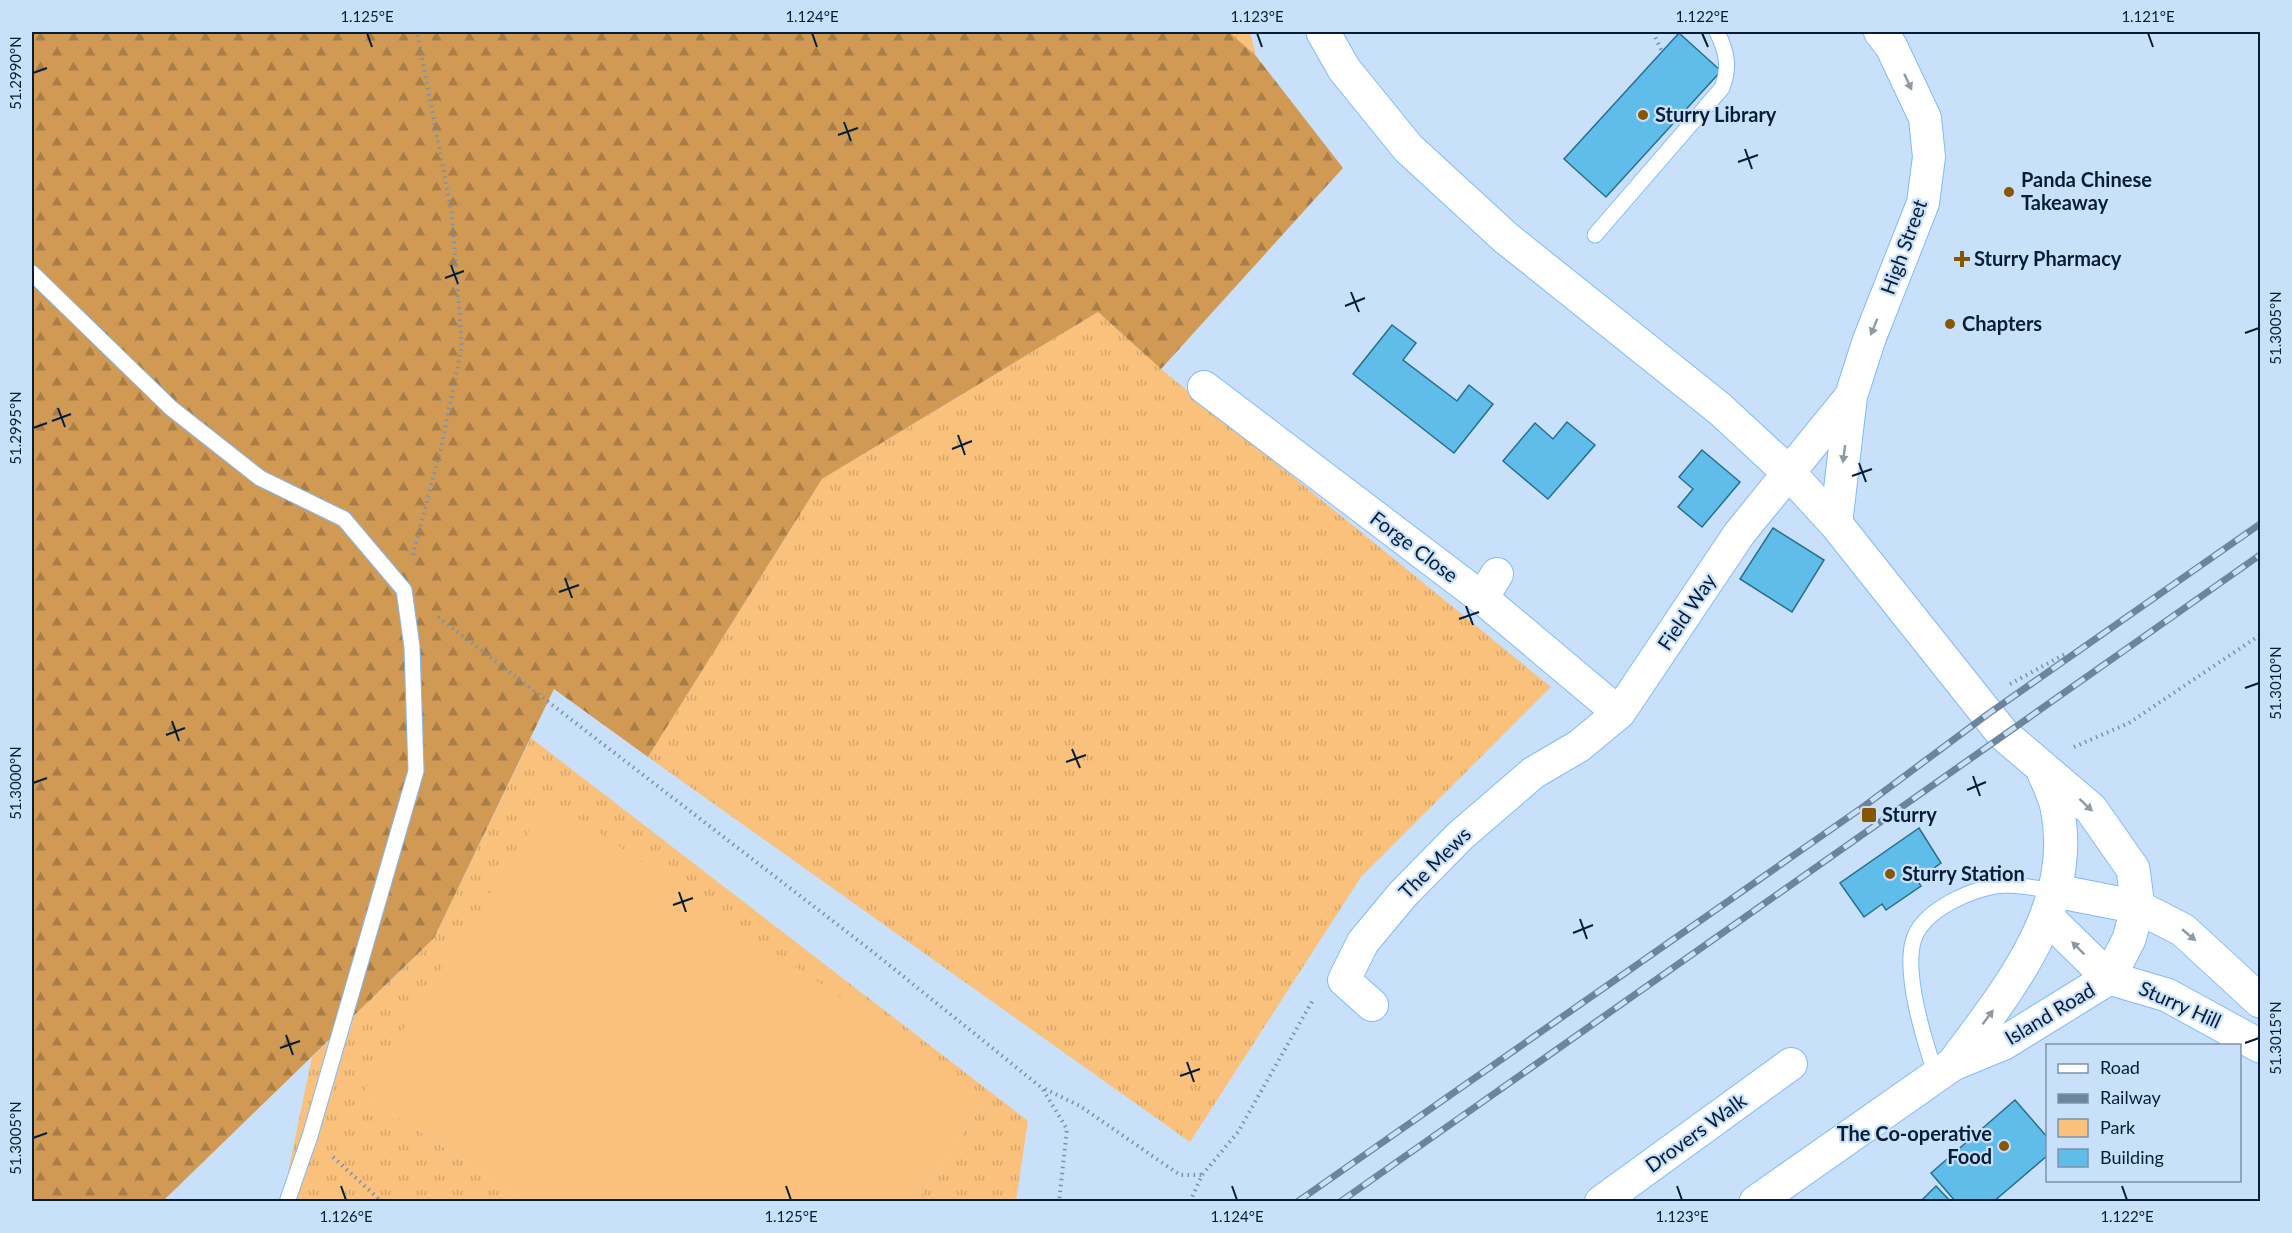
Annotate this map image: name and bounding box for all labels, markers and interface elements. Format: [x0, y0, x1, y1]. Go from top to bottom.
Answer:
text: 1.125°E [340, 7, 394, 25]
text: 1.124°E [785, 7, 839, 25]
text: 1.123°E [1230, 7, 1284, 25]
text: 1.122°E [1675, 7, 1729, 25]
text: 1.121°E [2121, 7, 2175, 25]
text: 51.2990°N [6, 36, 24, 110]
one-way arrow [1904, 74, 1913, 91]
place label: Sturry Library [1655, 102, 1777, 126]
marker: Sturry Library [1636, 108, 1650, 122]
place label: Panda Chinese Takeaway [2021, 167, 2152, 214]
marker: Panda Chinese Takeaway [2002, 185, 2016, 199]
street label: High Street [1875, 196, 1931, 297]
place label: Sturry Pharmacy [1974, 246, 2122, 270]
marker: Sturry Pharmacy [1955, 252, 1969, 266]
text: 51.3005°N [2266, 291, 2284, 365]
place label: Chapters [1962, 311, 2042, 335]
marker: Chapters [1943, 317, 1957, 331]
one-way arrow [1869, 318, 1879, 336]
text: 51.2995°N [6, 391, 24, 465]
one-way arrow [1839, 444, 1849, 463]
street label: Forge Close [1366, 506, 1463, 587]
street label: Field Way [1652, 568, 1721, 654]
text: 51.3010°N [2266, 646, 2284, 720]
text: 51.3000°N [6, 746, 24, 820]
one-way arrow [2078, 798, 2093, 812]
place label: Sturry [1882, 802, 1937, 826]
marker: Sturry [1860, 806, 1878, 824]
street label: The Mews [1393, 821, 1475, 903]
place label: Sturry Station [1902, 861, 2025, 885]
marker: Sturry Station [1883, 867, 1897, 881]
one-way arrow [2181, 929, 2197, 942]
one-way arrow [2072, 941, 2086, 955]
street label: Sturry Hill [2136, 975, 2225, 1033]
street label: Island Road [2000, 977, 2099, 1049]
text: 51.3015°N [2266, 1001, 2284, 1075]
one-way arrow [1982, 1009, 1994, 1025]
legend [2046, 1044, 2241, 1182]
text: Road [2100, 1056, 2140, 1078]
text: Railway [2100, 1086, 2161, 1108]
street label: Drovers Walk [1640, 1087, 1751, 1177]
text: 51.3005°N [6, 1101, 24, 1175]
text: Park [2100, 1116, 2136, 1138]
place label: The Co-operative Food [1837, 1121, 1992, 1168]
marker: The Co-operative Food [1997, 1139, 2011, 1153]
text: Building [2100, 1146, 2164, 1168]
text: 1.126°E [319, 1207, 373, 1225]
text: 1.125°E [764, 1207, 818, 1225]
text: 1.124°E [1210, 1207, 1264, 1225]
text: 1.123°E [1655, 1207, 1709, 1225]
text: 1.122°E [2100, 1207, 2154, 1225]

